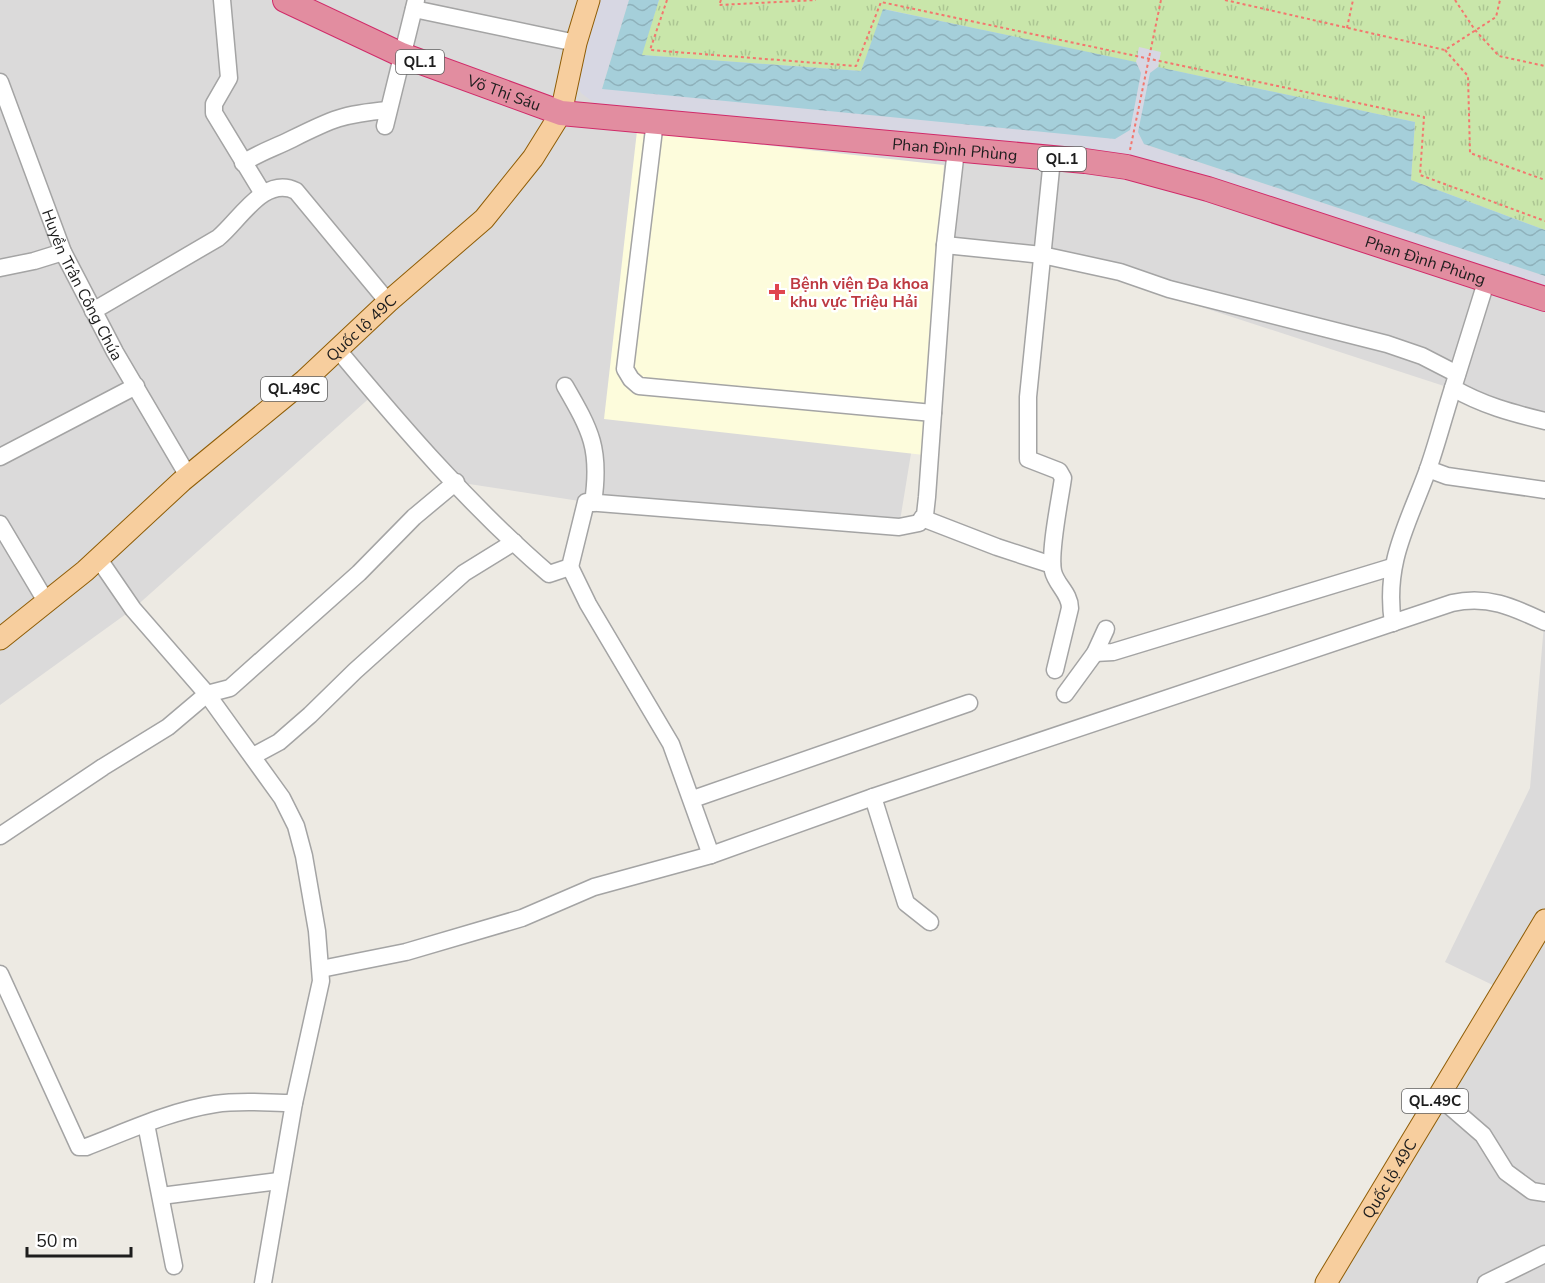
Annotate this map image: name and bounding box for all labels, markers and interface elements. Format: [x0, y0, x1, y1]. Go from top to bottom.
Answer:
road number: QL.1 [396, 50, 444, 74]
street label: Võ Thị Sáu [463, 69, 544, 117]
street label: Phan Đình Phùng [891, 133, 1018, 167]
road number: QL.1 [1038, 147, 1086, 171]
street label: Huyền Trân Công Chúa [36, 206, 128, 365]
street label: Phan Đình Phùng [1362, 231, 1488, 291]
place label: Bệnh viện Đa khoa khu vực Triệu Hải [790, 273, 929, 313]
marker: Bệnh viện Đa khoa khu vực Triệu Hải [768, 283, 786, 301]
street label: Quốc lộ 49C [321, 289, 402, 367]
road number: QL.49C [261, 377, 327, 401]
road number: QL.49C [1402, 1089, 1468, 1113]
street label: Quốc lộ 49C [1357, 1135, 1423, 1223]
scale bar [27, 1220, 130, 1258]
text: 50 m [36, 1229, 78, 1253]

